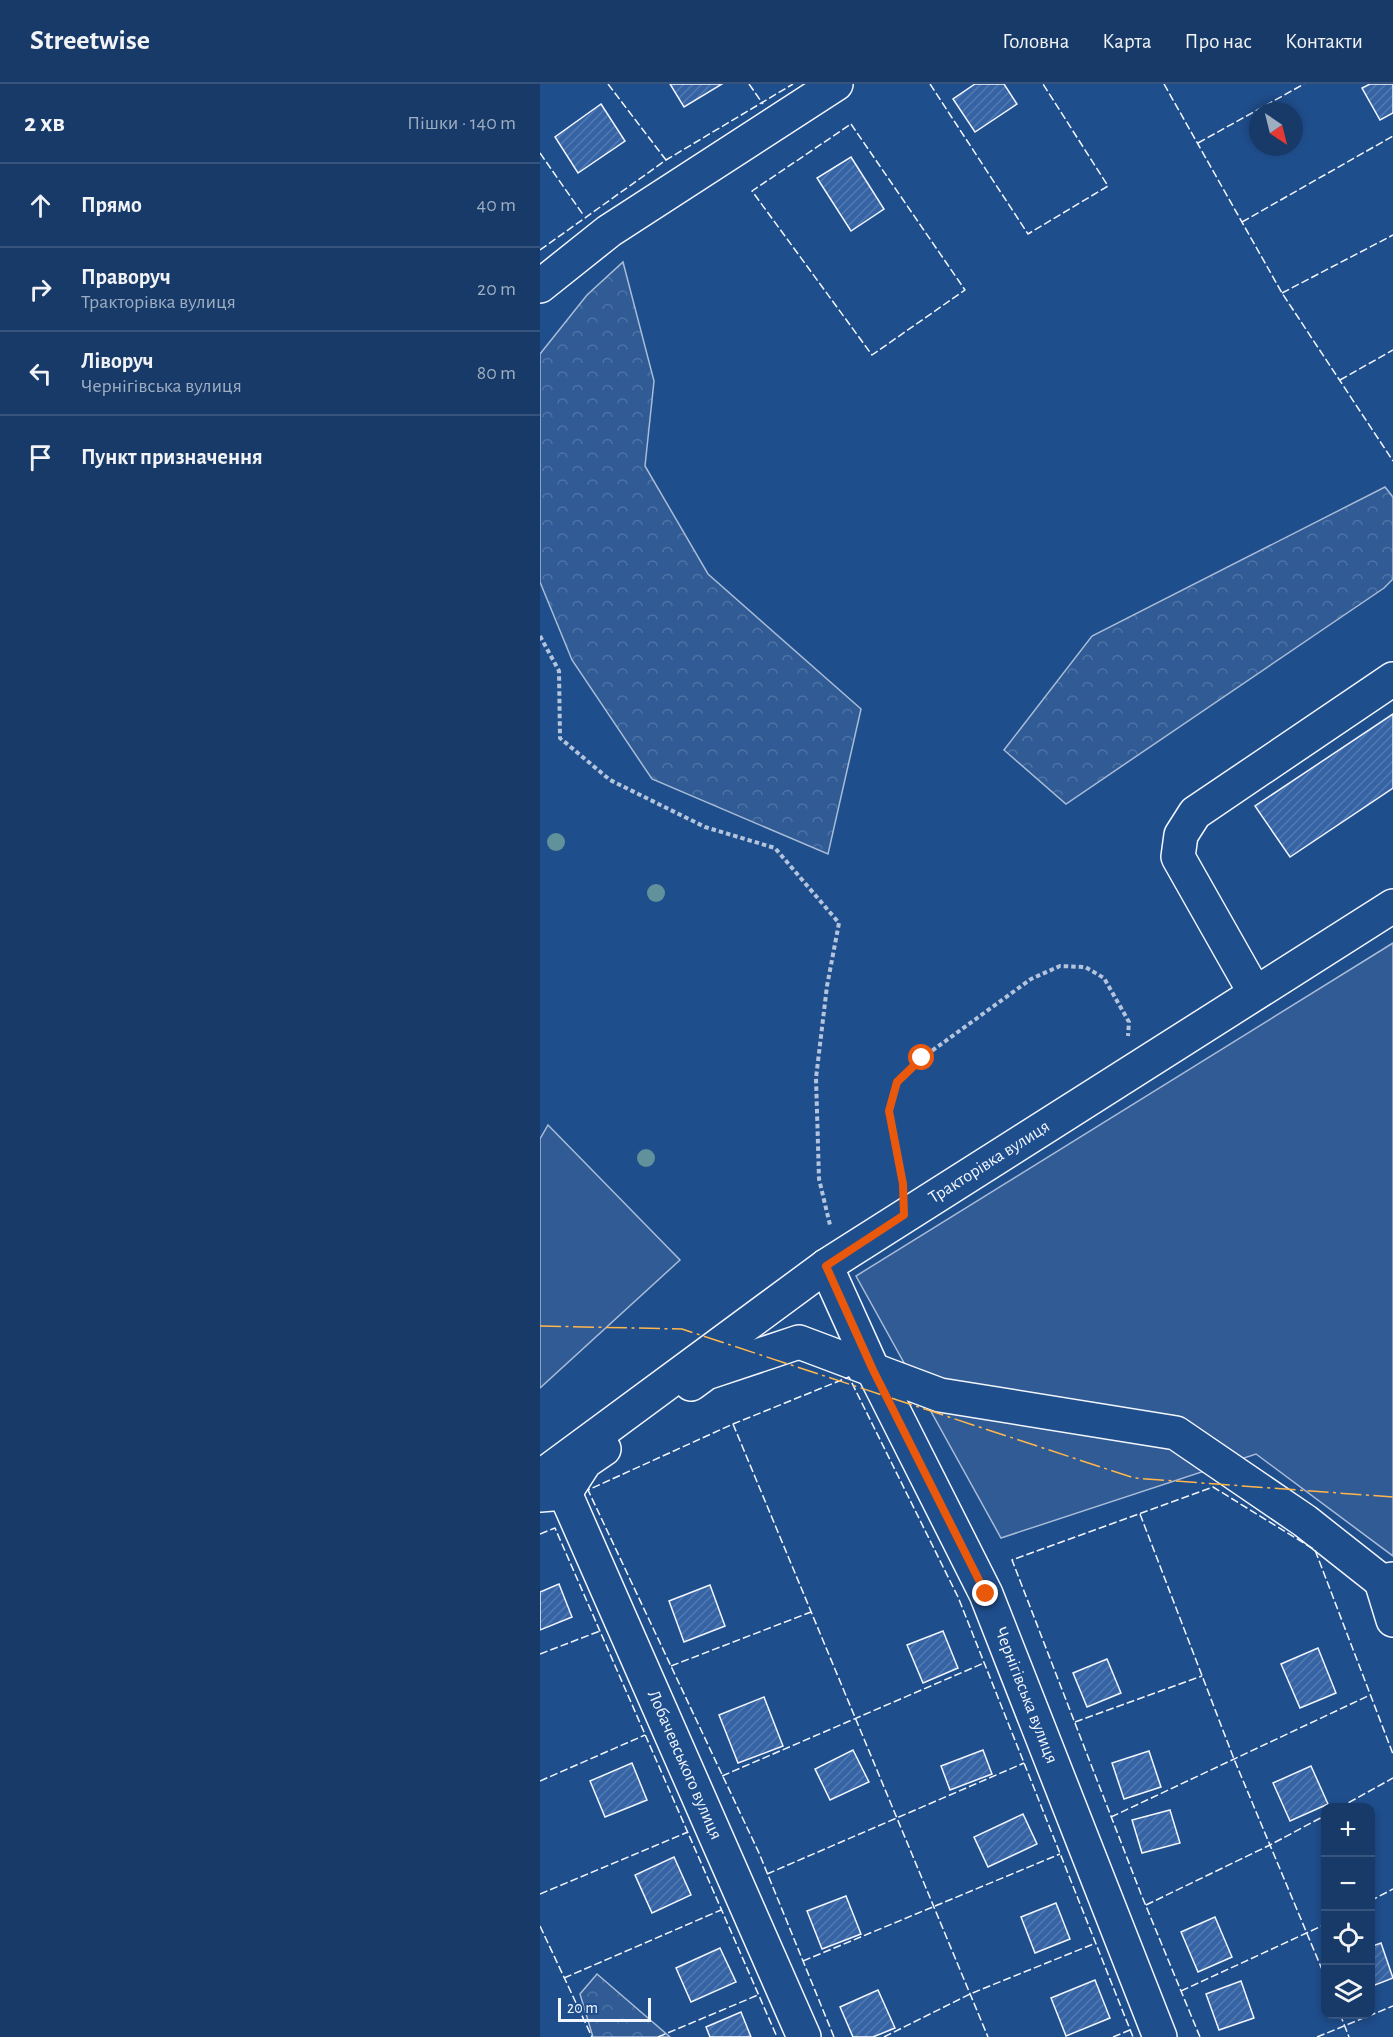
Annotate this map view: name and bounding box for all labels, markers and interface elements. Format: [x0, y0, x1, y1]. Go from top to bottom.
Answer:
text: Streetwise [30, 27, 150, 55]
text: Головна [1002, 31, 1069, 52]
text: Карта [1102, 31, 1152, 52]
text: Про нас [1185, 31, 1252, 52]
text: Контакти [1285, 31, 1363, 52]
north arrow [1249, 102, 1303, 156]
text: 2 хв [24, 110, 65, 136]
text: Пішки · 140 m [407, 113, 516, 133]
icon: ahead [24, 189, 57, 222]
text: Прямо [81, 194, 142, 216]
text: 40 m [477, 195, 516, 215]
text: Праворуч [81, 266, 171, 288]
icon: right [24, 273, 57, 306]
text: 20 m [477, 279, 516, 299]
text: Тракторівка вулиця [81, 292, 236, 312]
text: Ліворуч [81, 350, 154, 372]
icon: left [24, 357, 57, 390]
text: 80 m [477, 363, 516, 383]
text: Чернігівська вулиця [81, 376, 242, 396]
icon: arrive [24, 441, 57, 474]
text: Пункт призначення [81, 446, 263, 468]
route start [908, 1044, 934, 1070]
street label: Тракторівка вулиця [926, 1117, 1053, 1207]
route end [972, 1580, 998, 1606]
street label: Чернігівська вулиця [991, 1625, 1061, 1766]
street label: Лобачевського вулиця [644, 1688, 725, 1842]
map controls [1321, 1803, 1375, 2019]
button: + [1321, 1803, 1375, 1857]
button: − [1321, 1857, 1375, 1911]
button: locate [1321, 1911, 1375, 1965]
button: layers [1321, 1965, 1375, 2019]
scale bar [558, 1995, 651, 2022]
text: 20 m [567, 2000, 598, 2016]

